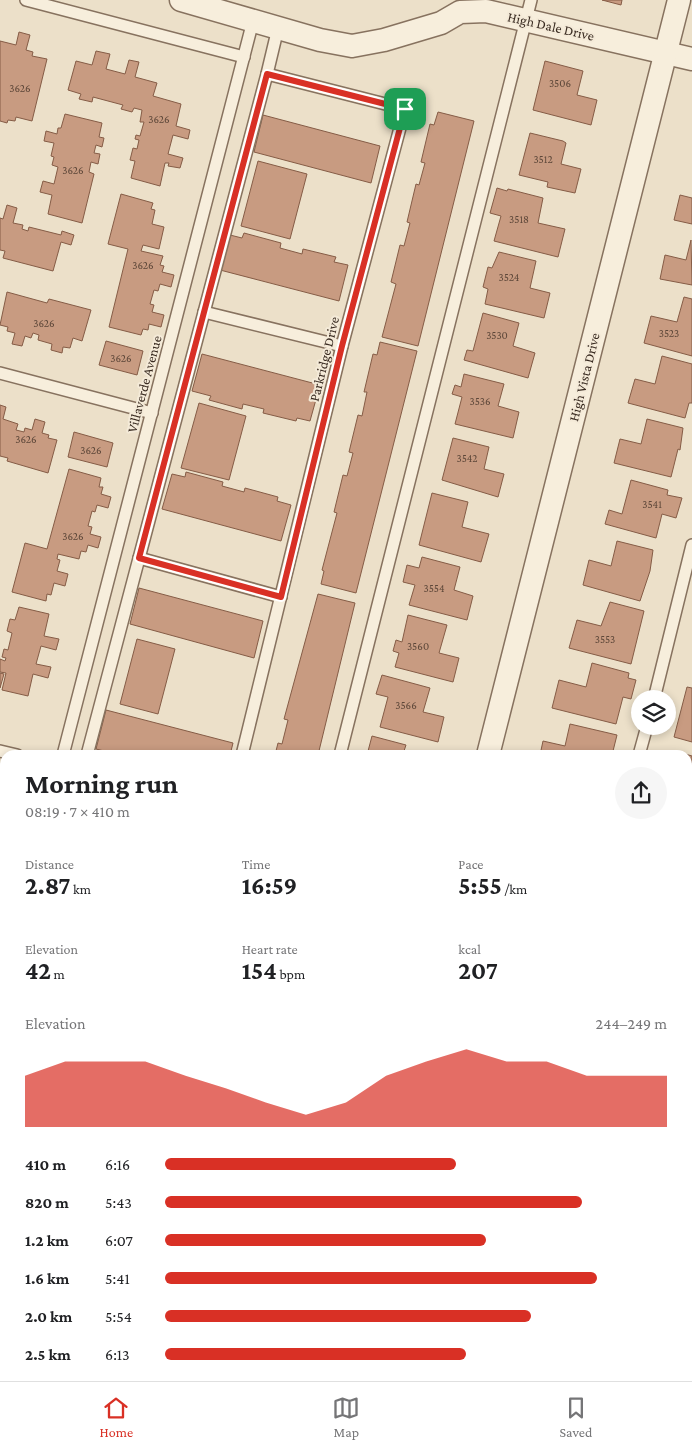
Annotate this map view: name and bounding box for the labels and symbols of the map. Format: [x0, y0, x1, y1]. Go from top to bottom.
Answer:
street label: High Dale Drive [506, 8, 596, 44]
house number: 3506 [549, 77, 571, 89]
house number: 3626 [9, 82, 31, 94]
pin [384, 88, 426, 130]
house number: 3626 [148, 113, 170, 125]
house number: 3512 [533, 153, 553, 165]
house number: 3626 [62, 164, 84, 176]
house number: 3518 [509, 213, 529, 225]
house number: 3626 [132, 259, 154, 271]
house number: 3524 [498, 271, 520, 283]
street label: Parkridge Drive [306, 315, 342, 403]
house number: 3626 [33, 317, 55, 329]
house number: 3523 [659, 327, 679, 339]
house number: 3530 [486, 329, 508, 341]
street label: High Vista Drive [565, 331, 603, 423]
street label: Villaverde Avenue [123, 334, 165, 434]
house number: 3626 [110, 352, 132, 364]
house number: 3536 [469, 395, 491, 407]
house number: 3626 [15, 433, 37, 445]
house number: 3626 [80, 444, 102, 456]
house number: 3542 [456, 452, 478, 464]
house number: 3541 [642, 498, 662, 510]
house number: 3626 [62, 530, 84, 542]
house number: 3554 [423, 582, 445, 594]
house number: 3553 [595, 633, 615, 645]
house number: 3560 [407, 640, 429, 652]
house number: 3566 [395, 699, 417, 711]

